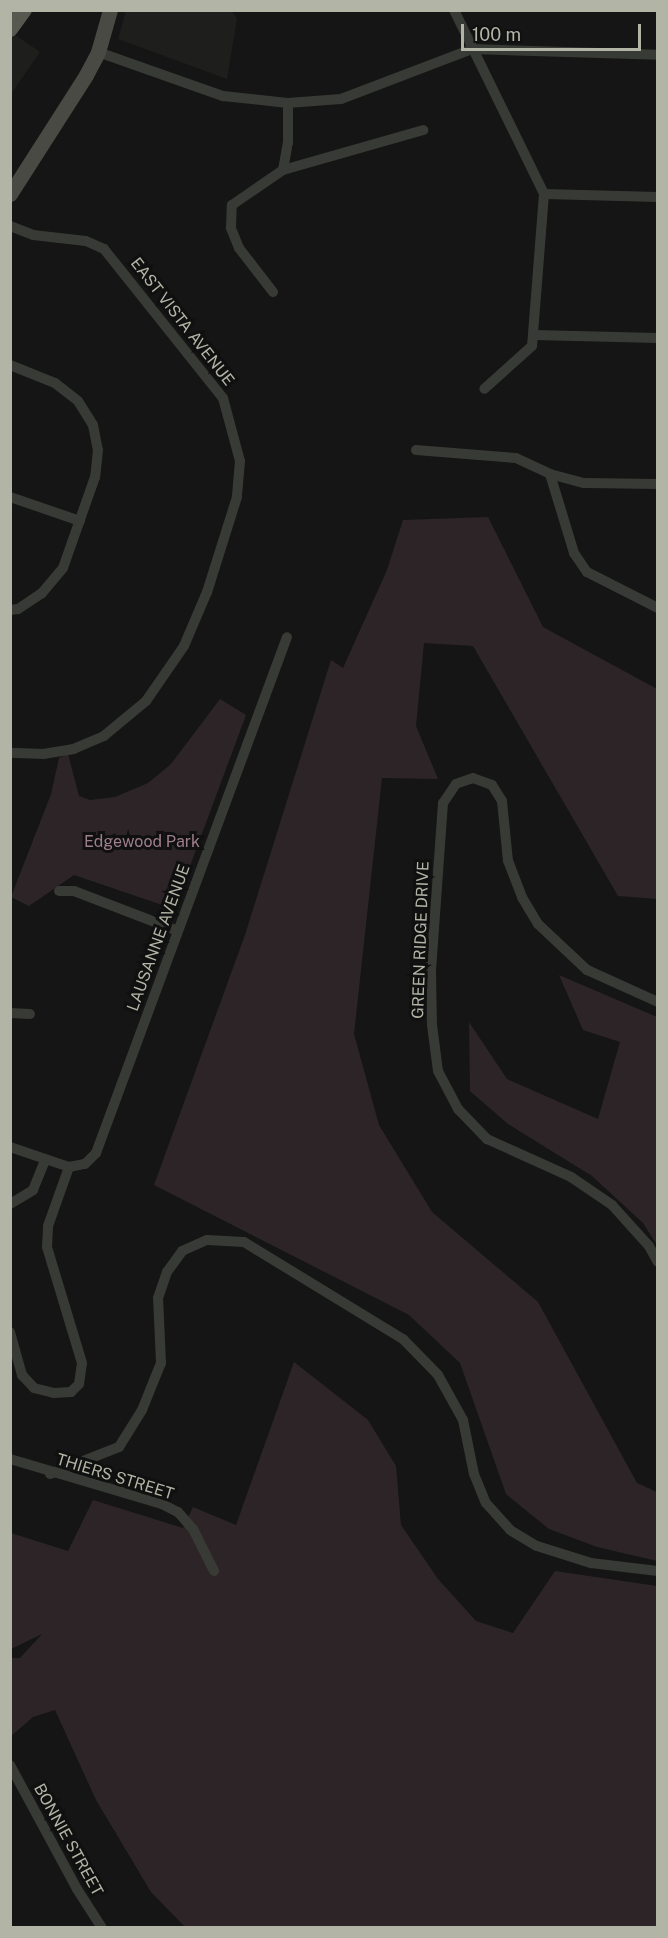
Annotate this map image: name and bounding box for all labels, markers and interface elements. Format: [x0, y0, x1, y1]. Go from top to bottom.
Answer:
scale bar [464, 12, 644, 50]
text: 100 m [472, 24, 521, 45]
street label: EAST VISTA AVENUE [126, 254, 238, 390]
park label: Edgewood Park [84, 832, 200, 852]
street label: GREEN RIDGE DRIVE [409, 861, 433, 1019]
street label: LAUSANNE AVENUE [124, 862, 194, 1014]
street label: THIERS STREET [54, 1450, 176, 1504]
street label: BONNIE STREET [29, 1781, 107, 1899]

